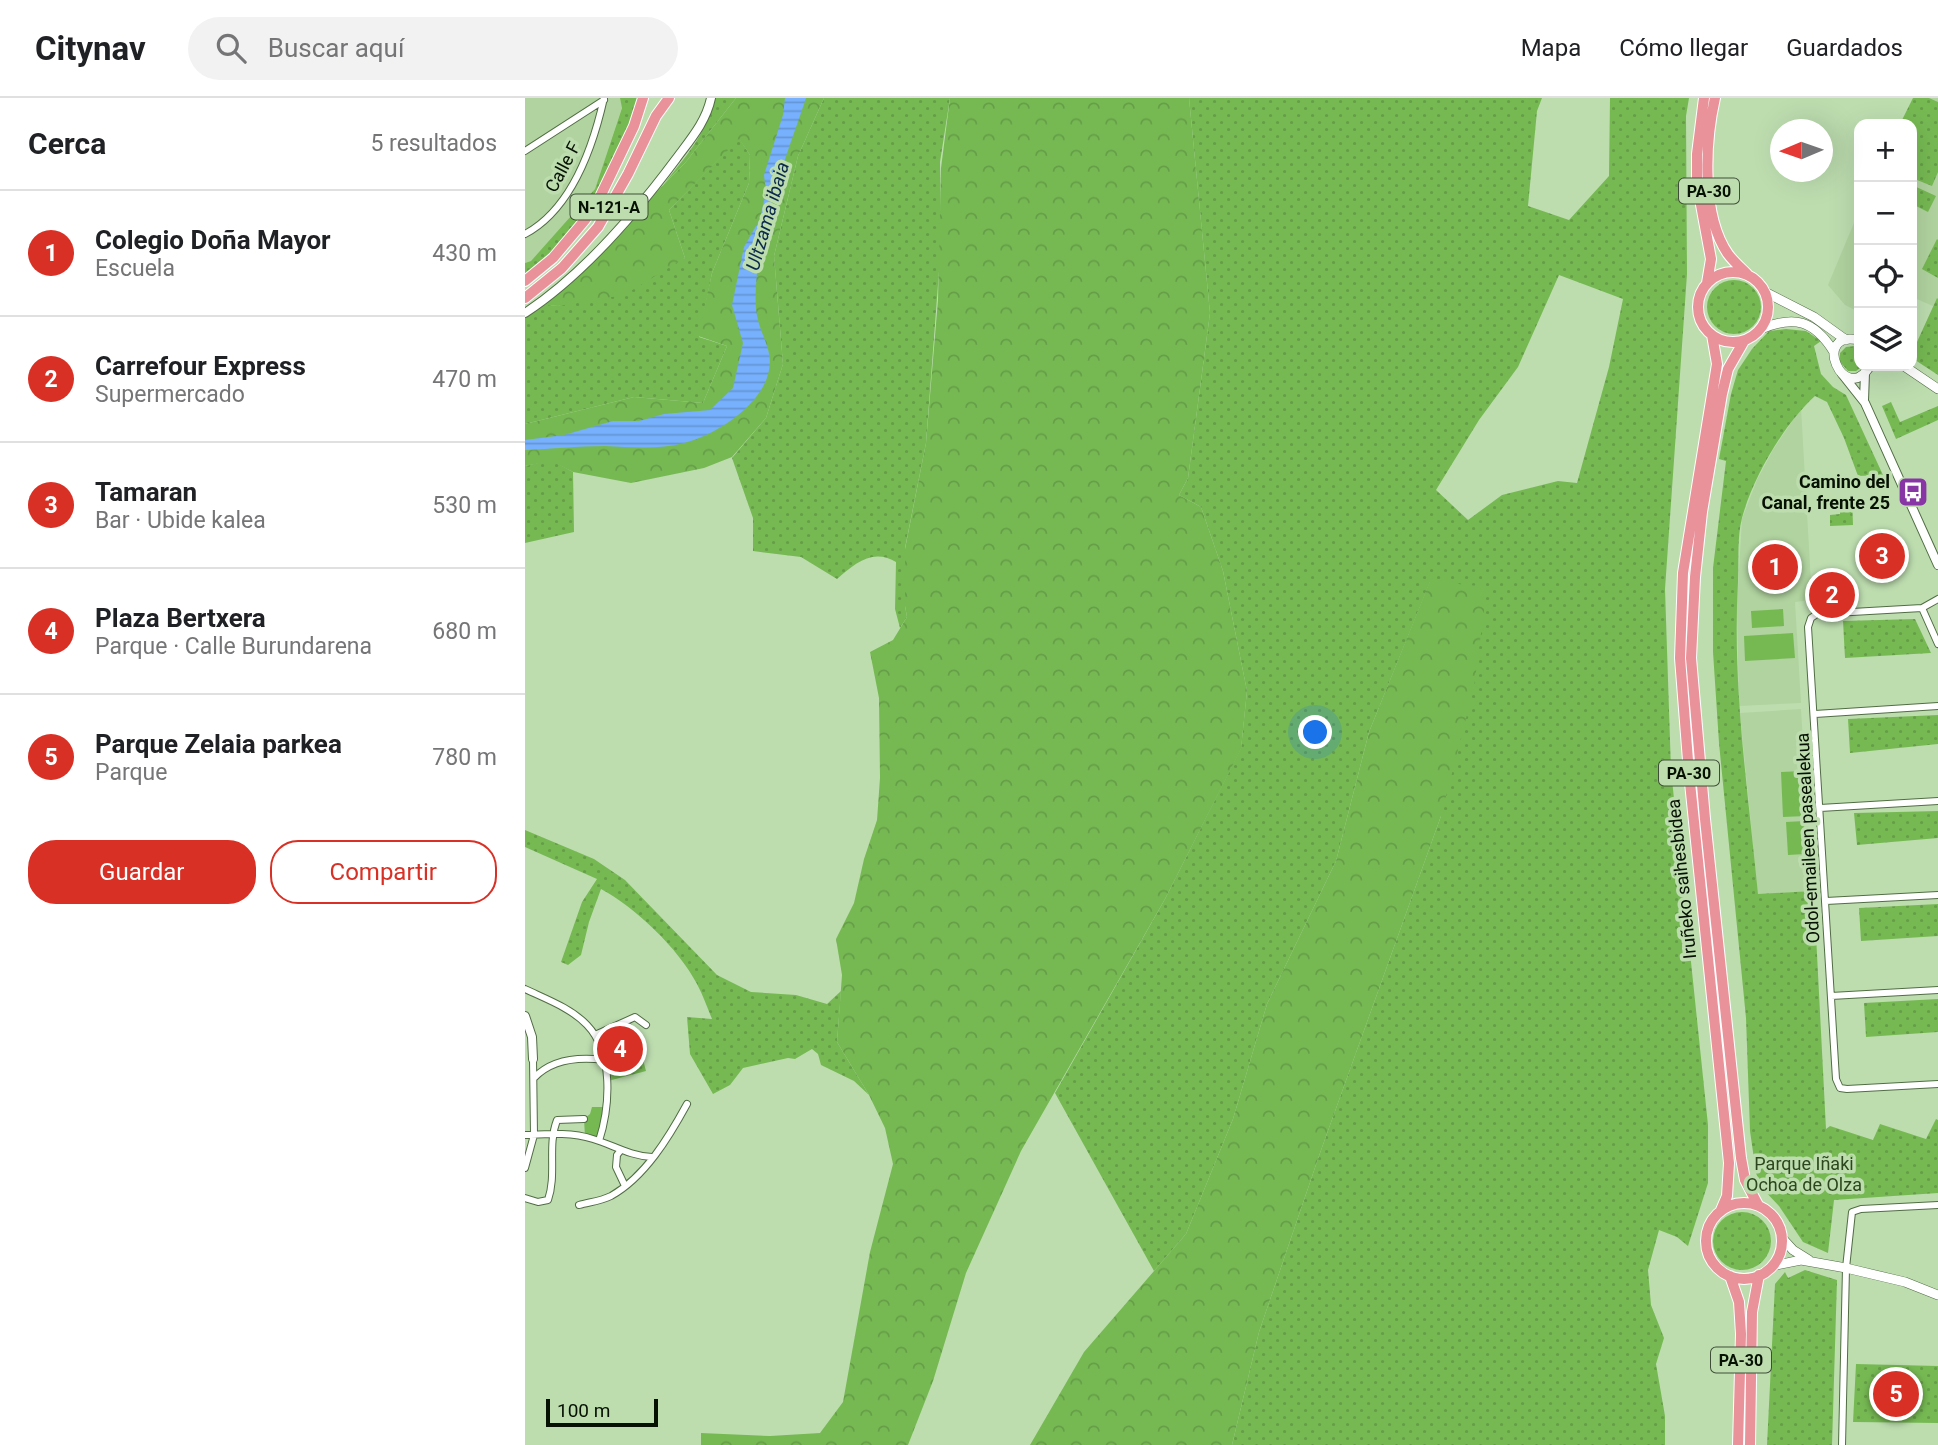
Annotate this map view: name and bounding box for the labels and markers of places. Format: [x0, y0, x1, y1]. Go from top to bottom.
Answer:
place label: Camino del Canal, frente 25 [1762, 471, 1890, 513]
bus stop icon: Camino del Canal, frente 25 [1896, 475, 1930, 509]
pin: 3 [1859, 530, 1905, 582]
pin: 1 [1752, 541, 1798, 593]
pin: 2 [1809, 569, 1855, 621]
pin: 4 [597, 1023, 643, 1075]
pin: 5 [1873, 1368, 1919, 1420]

